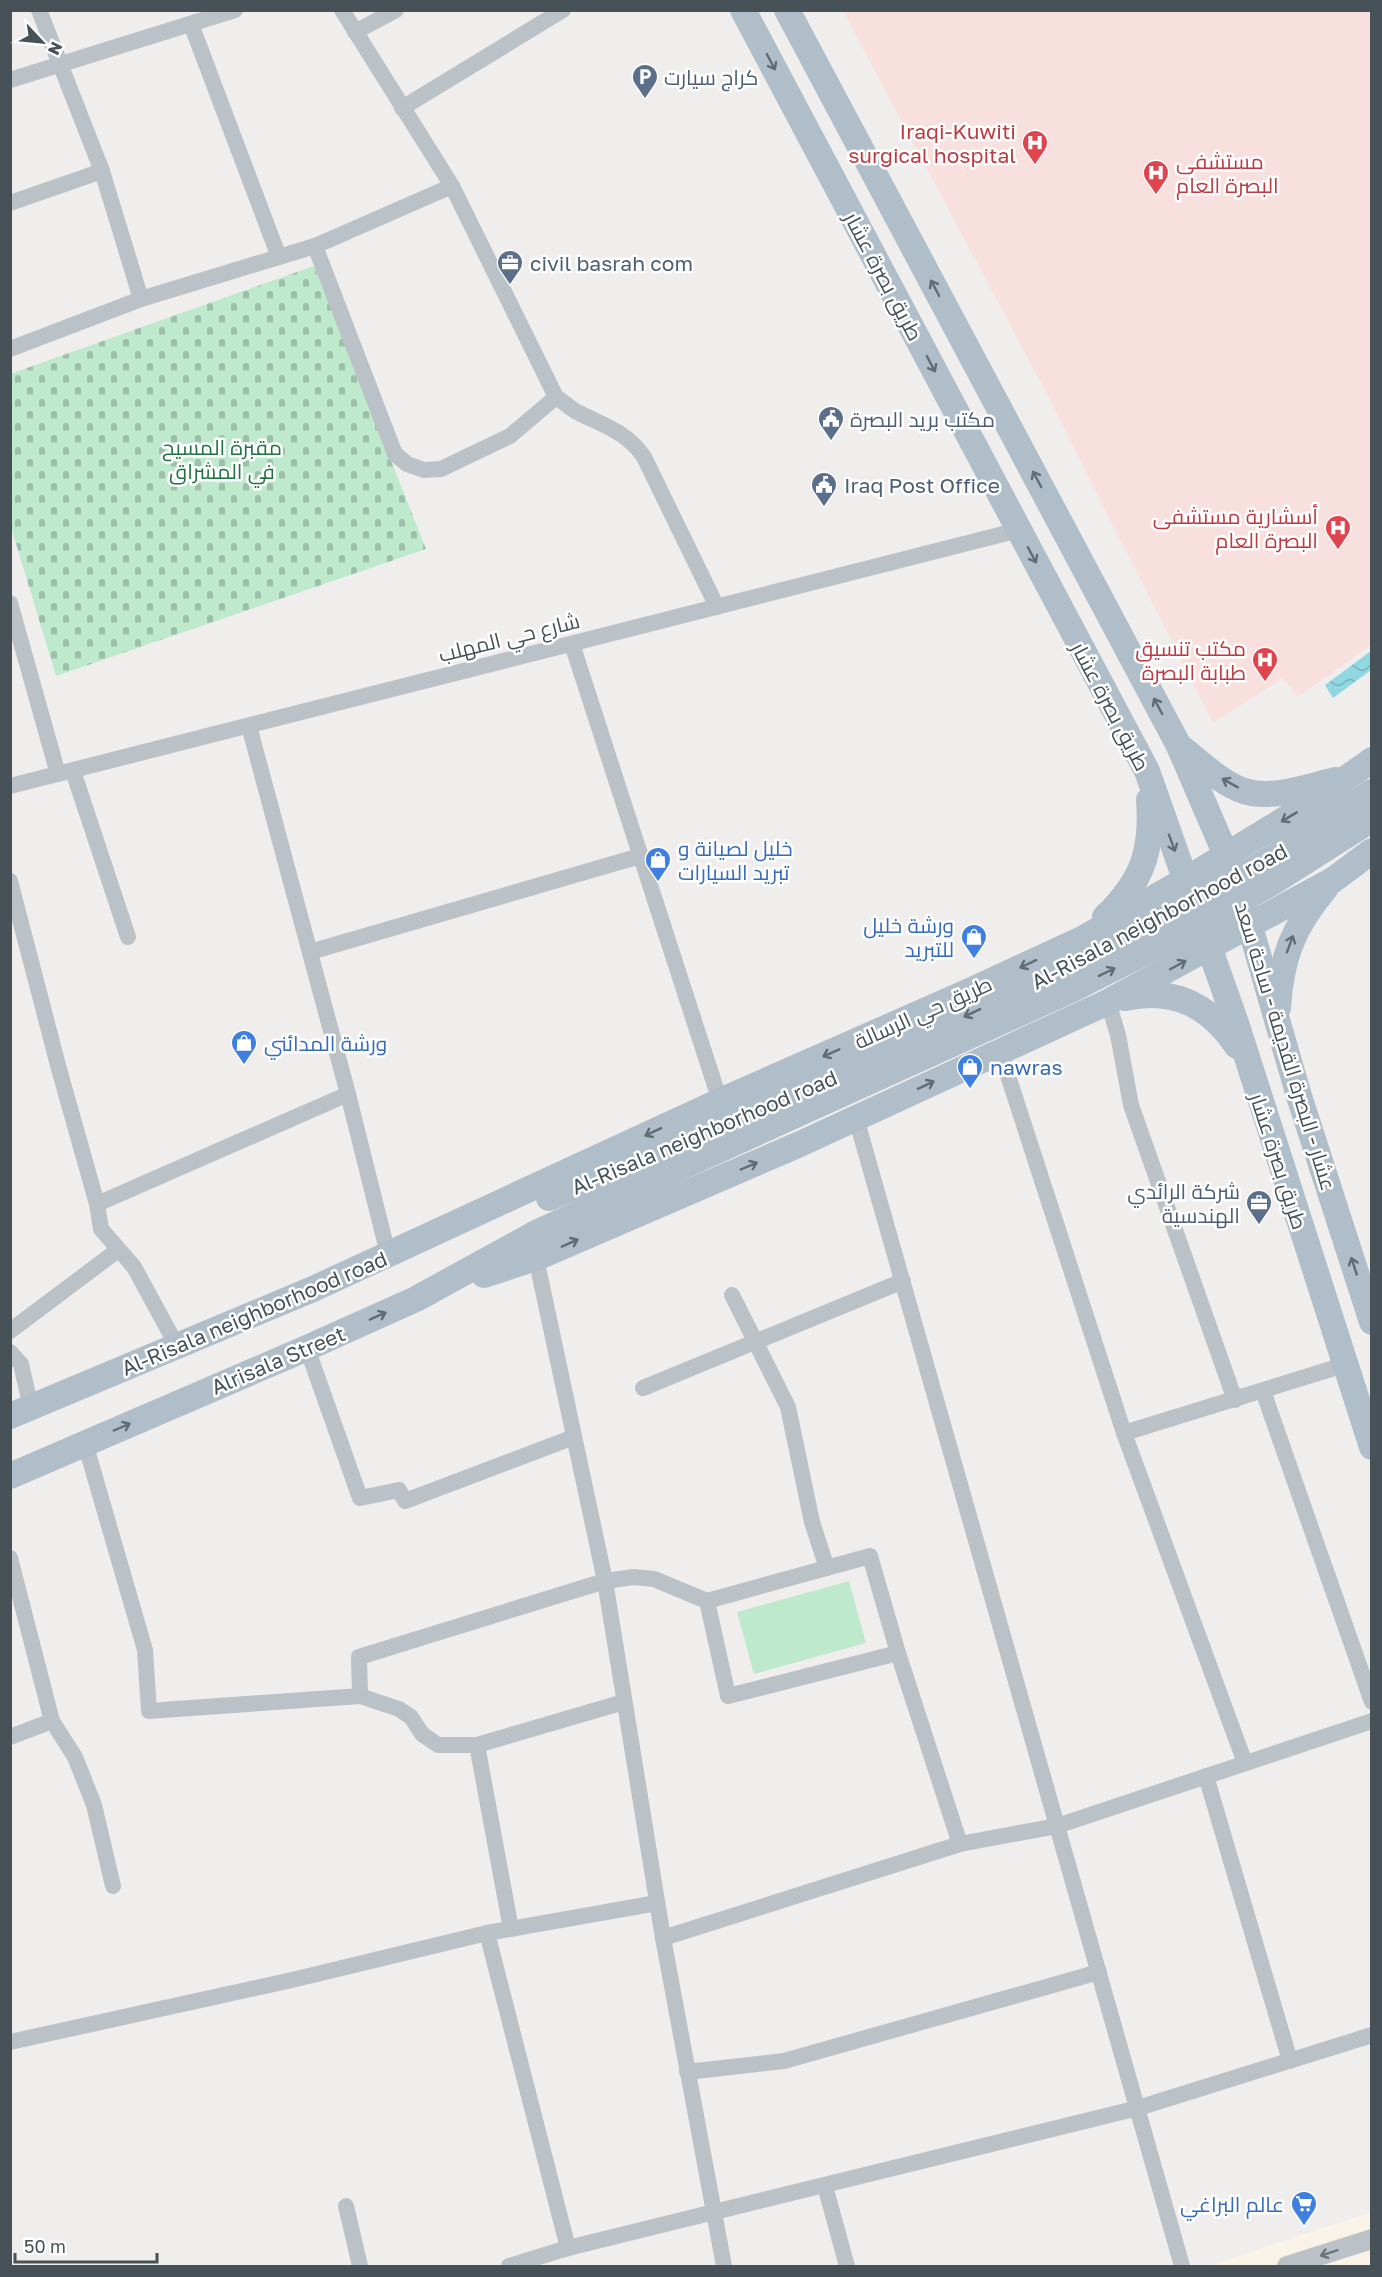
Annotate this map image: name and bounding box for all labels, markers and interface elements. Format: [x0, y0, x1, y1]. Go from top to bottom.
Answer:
north arrow [12, 12, 72, 72]
text: N [44, 39, 67, 58]
one-way arrow [765, 53, 777, 70]
parking icon: كراج سيارت [630, 62, 660, 100]
place label: كراج سيارت [664, 64, 758, 92]
place label: Iraqi-Kuwiti surgical hospital [848, 118, 1016, 168]
hospital icon: Iraqi-Kuwiti surgical hospital [1020, 128, 1050, 166]
place label: مستشفى البصرة العام [1176, 148, 1279, 200]
hospital icon: مستشفى البصرة العام [1141, 158, 1171, 196]
street label: طريق بصرة عشار [838, 206, 929, 345]
office icon: civil basrah com [495, 248, 525, 286]
place label: civil basrah com [530, 250, 693, 276]
one-way arrow [929, 280, 941, 297]
one-way arrow [926, 355, 937, 373]
public building icon: مكتب بريد البصرة [816, 404, 846, 442]
place label: مكتب بريد البصرة [850, 406, 995, 432]
park label: مقبرة المسيح في المشراق [162, 434, 282, 488]
public building icon: Iraq Post Office [809, 470, 839, 508]
one-way arrow [1031, 470, 1042, 488]
place label: Iraq Post Office [844, 472, 1000, 498]
place label: أسشارية مستشفى البصرة العام [1153, 503, 1318, 555]
hospital icon: أسشارية مستشفى البصرة العام [1323, 513, 1353, 551]
one-way arrow [1026, 546, 1038, 563]
street label: شارع حي المهلب [436, 607, 583, 671]
place label: مكتب تنسيق طبابة البصرة [1135, 635, 1246, 685]
street label: طريق بصرة عشار [1065, 636, 1156, 775]
hospital icon: مكتب تنسيق طبابة البصرة [1250, 645, 1280, 683]
one-way arrow [1152, 698, 1163, 716]
one-way arrow [1222, 777, 1239, 789]
one-way arrow [1281, 811, 1298, 823]
one-way arrow [1168, 833, 1179, 852]
place label: خليل لصيانة و تبريد السيارات [678, 835, 793, 885]
street label: Al-Risala neighborhood road [1027, 837, 1291, 995]
shop icon: خليل لصيانة و تبريد السيارات [643, 845, 673, 883]
street label: عشار - البصرة القديمة - ساحة سعد [1230, 899, 1342, 1193]
place label: ورشة خليل للتبريد [863, 912, 954, 962]
shop icon: ورشة خليل للتبريد [959, 922, 989, 960]
one-way arrow [1285, 936, 1296, 954]
one-way arrow [1019, 959, 1037, 971]
one-way arrow [1168, 959, 1186, 970]
one-way arrow [1098, 966, 1116, 977]
street label: طريق حي الرسالة [850, 970, 997, 1058]
one-way arrow [963, 1007, 981, 1019]
shop icon: ورشة المدائني [229, 1028, 259, 1066]
place label: ورشة المدائني [264, 1030, 387, 1060]
one-way arrow [822, 1047, 840, 1059]
shop icon: nawras [955, 1052, 985, 1090]
place label: nawras [990, 1054, 1063, 1080]
street label: Al-Risala neighborhood road [567, 1064, 841, 1200]
one-way arrow [917, 1079, 935, 1091]
street label: طريق بصرة عشار [1243, 1088, 1313, 1233]
one-way arrow [644, 1127, 662, 1139]
one-way arrow [739, 1159, 757, 1171]
place label: شركة الرائدي الهندسية [1127, 1178, 1240, 1229]
office icon: شركة الرائدي الهندسية [1244, 1188, 1274, 1226]
one-way arrow [560, 1237, 578, 1248]
street label: Al-Risala neighborhood road [117, 1245, 391, 1381]
one-way arrow [1347, 1257, 1358, 1276]
one-way arrow [368, 1310, 386, 1322]
street label: Alrisala Street [207, 1320, 349, 1400]
one-way arrow [113, 1421, 131, 1432]
supermarket icon: عالم البراغي [1289, 2189, 1319, 2227]
place label: عالم البراغي [1180, 2191, 1284, 2221]
scale bar [15, 2226, 158, 2264]
text: 50 m [24, 2235, 66, 2257]
one-way arrow [1320, 2248, 1339, 2259]

